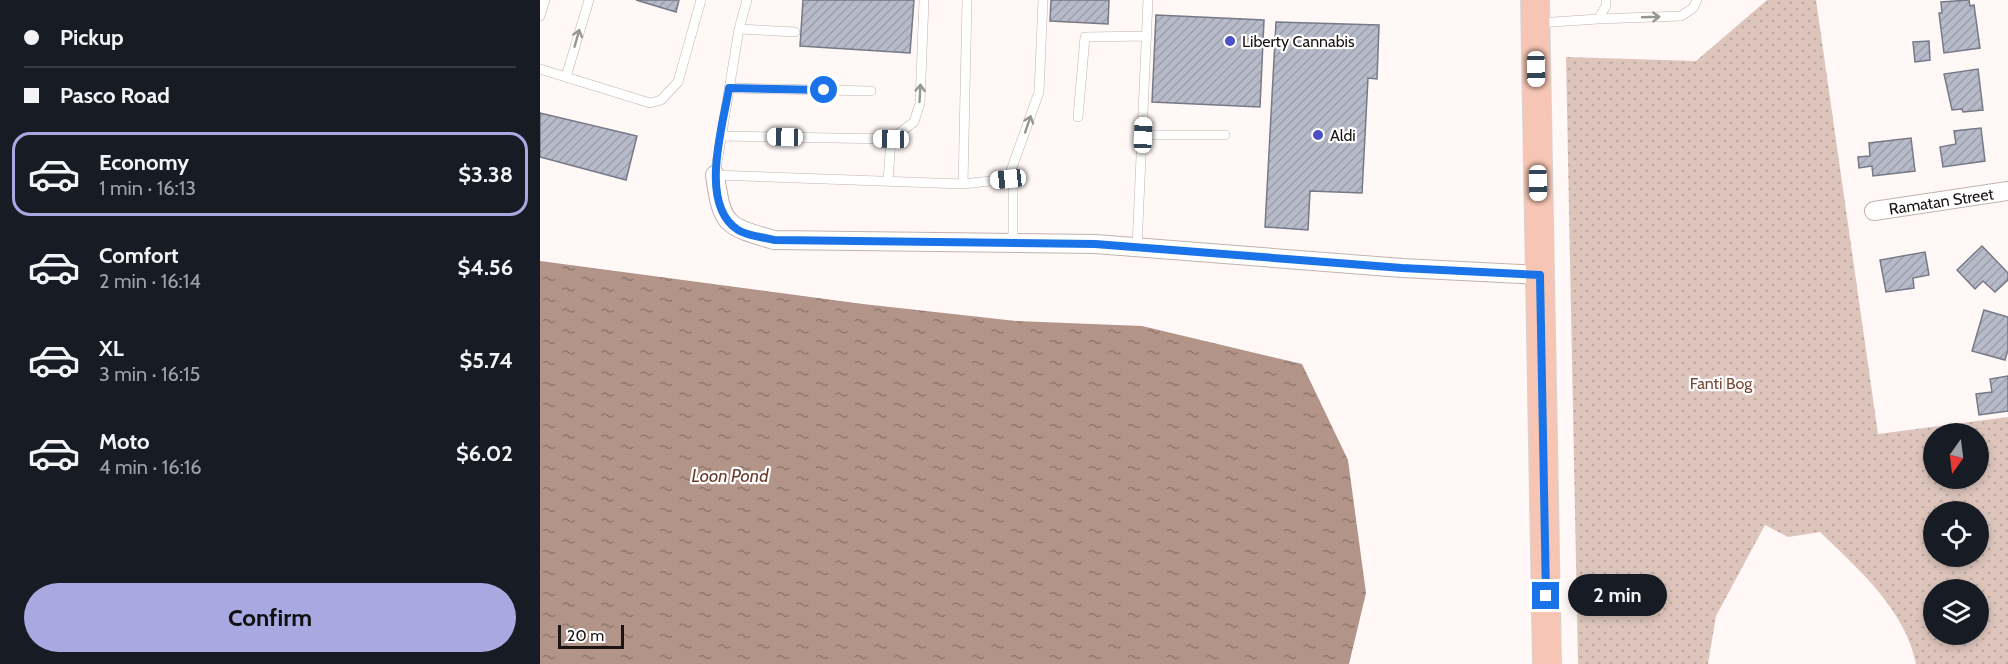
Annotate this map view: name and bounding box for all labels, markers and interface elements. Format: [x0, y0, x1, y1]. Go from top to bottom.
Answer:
one-way arrow [1640, 11, 1660, 23]
text: Pickup [60, 24, 124, 51]
one-way arrow [572, 29, 584, 48]
place label: Liberty Cannabis [1242, 32, 1355, 51]
marker: Liberty Cannabis [1223, 34, 1237, 48]
car [1527, 51, 1545, 87]
route start [810, 76, 837, 103]
text: Pasco Road [60, 82, 170, 109]
one-way arrow [915, 84, 926, 104]
one-way arrow [1023, 115, 1034, 134]
car [1133, 117, 1153, 153]
place label: Aldi [1330, 126, 1356, 145]
car [767, 128, 803, 146]
marker: Aldi [1311, 128, 1325, 142]
car [873, 130, 909, 148]
icon: car [27, 147, 81, 201]
text: Economy [99, 149, 189, 176]
text: $3.38 [458, 161, 513, 188]
car [1529, 165, 1547, 201]
car [989, 168, 1027, 190]
text: 1 min · 16:13 [99, 176, 196, 200]
street label: Ramatan Street [1888, 184, 1996, 219]
icon: car [27, 240, 81, 294]
text: Comfort [99, 242, 178, 269]
text: $4.56 [458, 254, 513, 281]
text: 2 min · 16:14 [99, 269, 201, 293]
icon: car [27, 333, 81, 387]
text: XL [99, 335, 124, 362]
text: $5.74 [459, 347, 513, 374]
text: 3 min · 16:15 [99, 362, 200, 386]
park label: Fanti Bog [1690, 374, 1753, 393]
north arrow [1923, 423, 1989, 489]
map controls [1923, 423, 1989, 645]
icon: car [27, 426, 81, 480]
text: Moto [99, 428, 150, 455]
text: $6.02 [456, 440, 513, 467]
text: 4 min · 16:16 [99, 455, 202, 479]
water label: Loon Pond [692, 465, 769, 487]
button: locate [1923, 501, 1989, 567]
callout: 2 min [1567, 575, 1666, 617]
button: layers [1923, 579, 1989, 645]
route end [1532, 582, 1559, 609]
button: Confirm [24, 583, 516, 652]
text: 2 min [1593, 583, 1642, 607]
scale bar [558, 622, 624, 650]
text: 20 m [567, 626, 604, 645]

